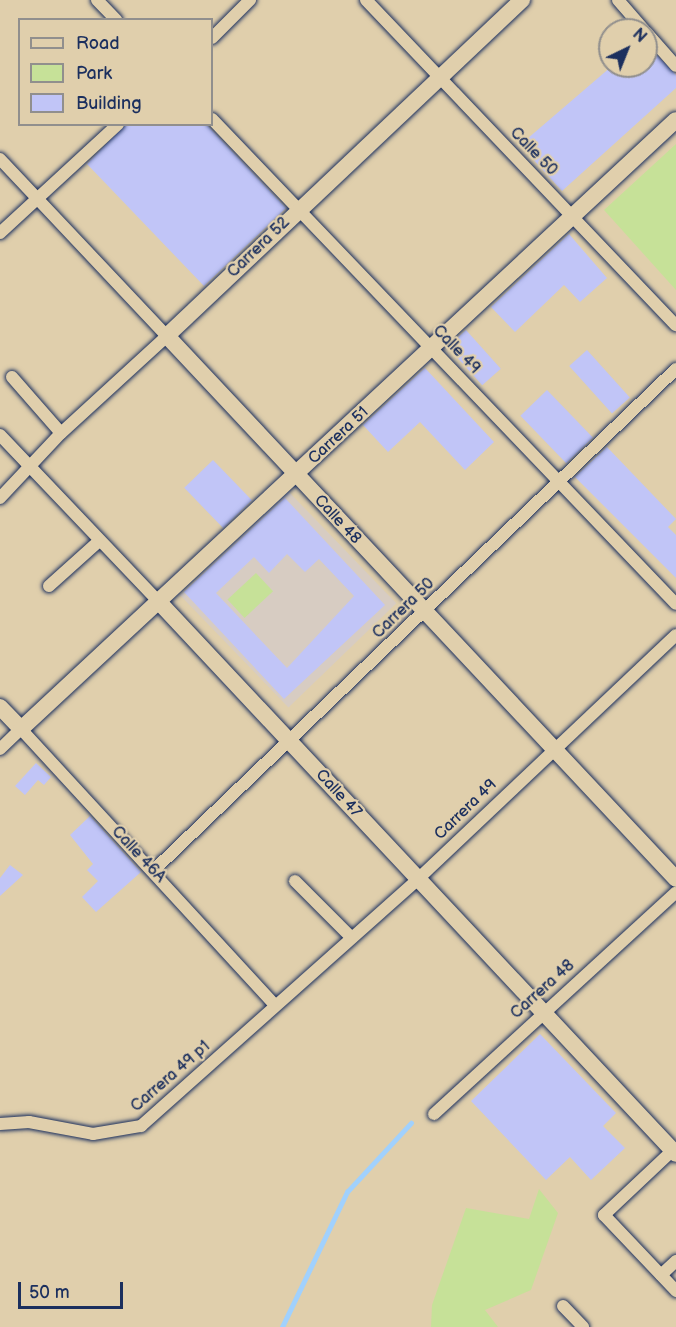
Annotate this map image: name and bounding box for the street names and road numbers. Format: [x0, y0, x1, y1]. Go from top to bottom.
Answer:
street label: Calle 50 [505, 124, 561, 180]
street label: Carrera 52 [224, 214, 294, 282]
street label: Calle 49 [428, 322, 484, 378]
street label: Carrera 51 [305, 403, 373, 469]
street label: Calle 48 [309, 491, 365, 549]
street label: Carrera 50 [369, 575, 439, 643]
street label: Calle 47 [311, 766, 365, 822]
street label: Carrera 49 [431, 776, 501, 844]
street label: Calle 46A [107, 823, 169, 887]
street label: Carrera 48 [507, 956, 579, 1024]
street label: Carrera 49 p1 [127, 1037, 215, 1117]

